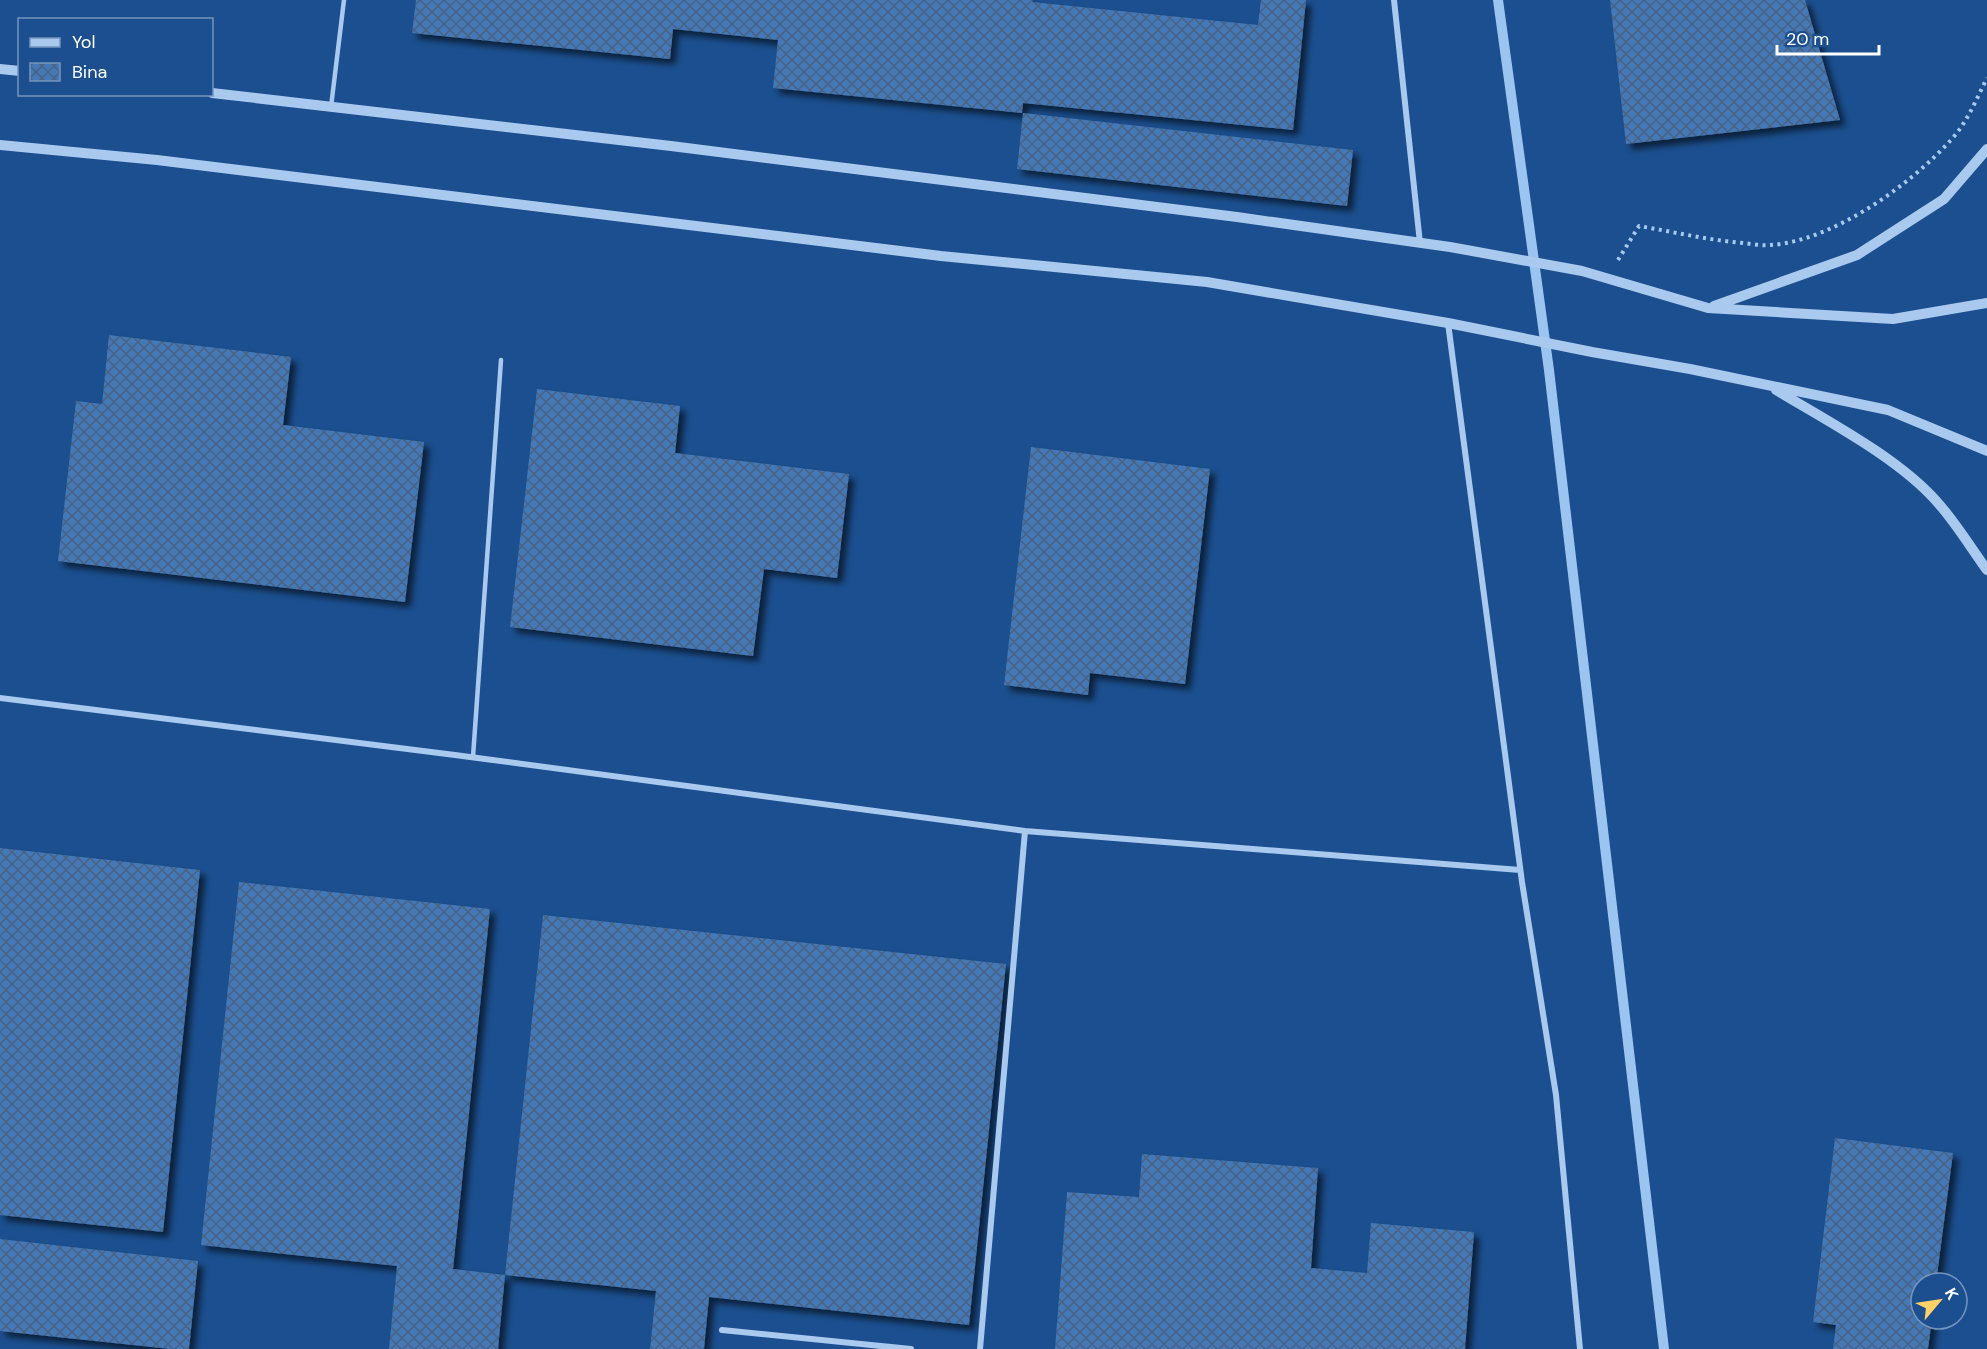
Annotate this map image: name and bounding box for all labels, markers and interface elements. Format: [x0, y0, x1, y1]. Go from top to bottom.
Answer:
legend [18, 18, 213, 96]
scale bar [1777, 18, 1879, 56]
text: 20 m [1786, 27, 1829, 51]
text: Yol [72, 30, 96, 54]
text: Bina [72, 60, 107, 84]
north arrow [1909, 1271, 1969, 1331]
text: K [1940, 1284, 1964, 1304]

